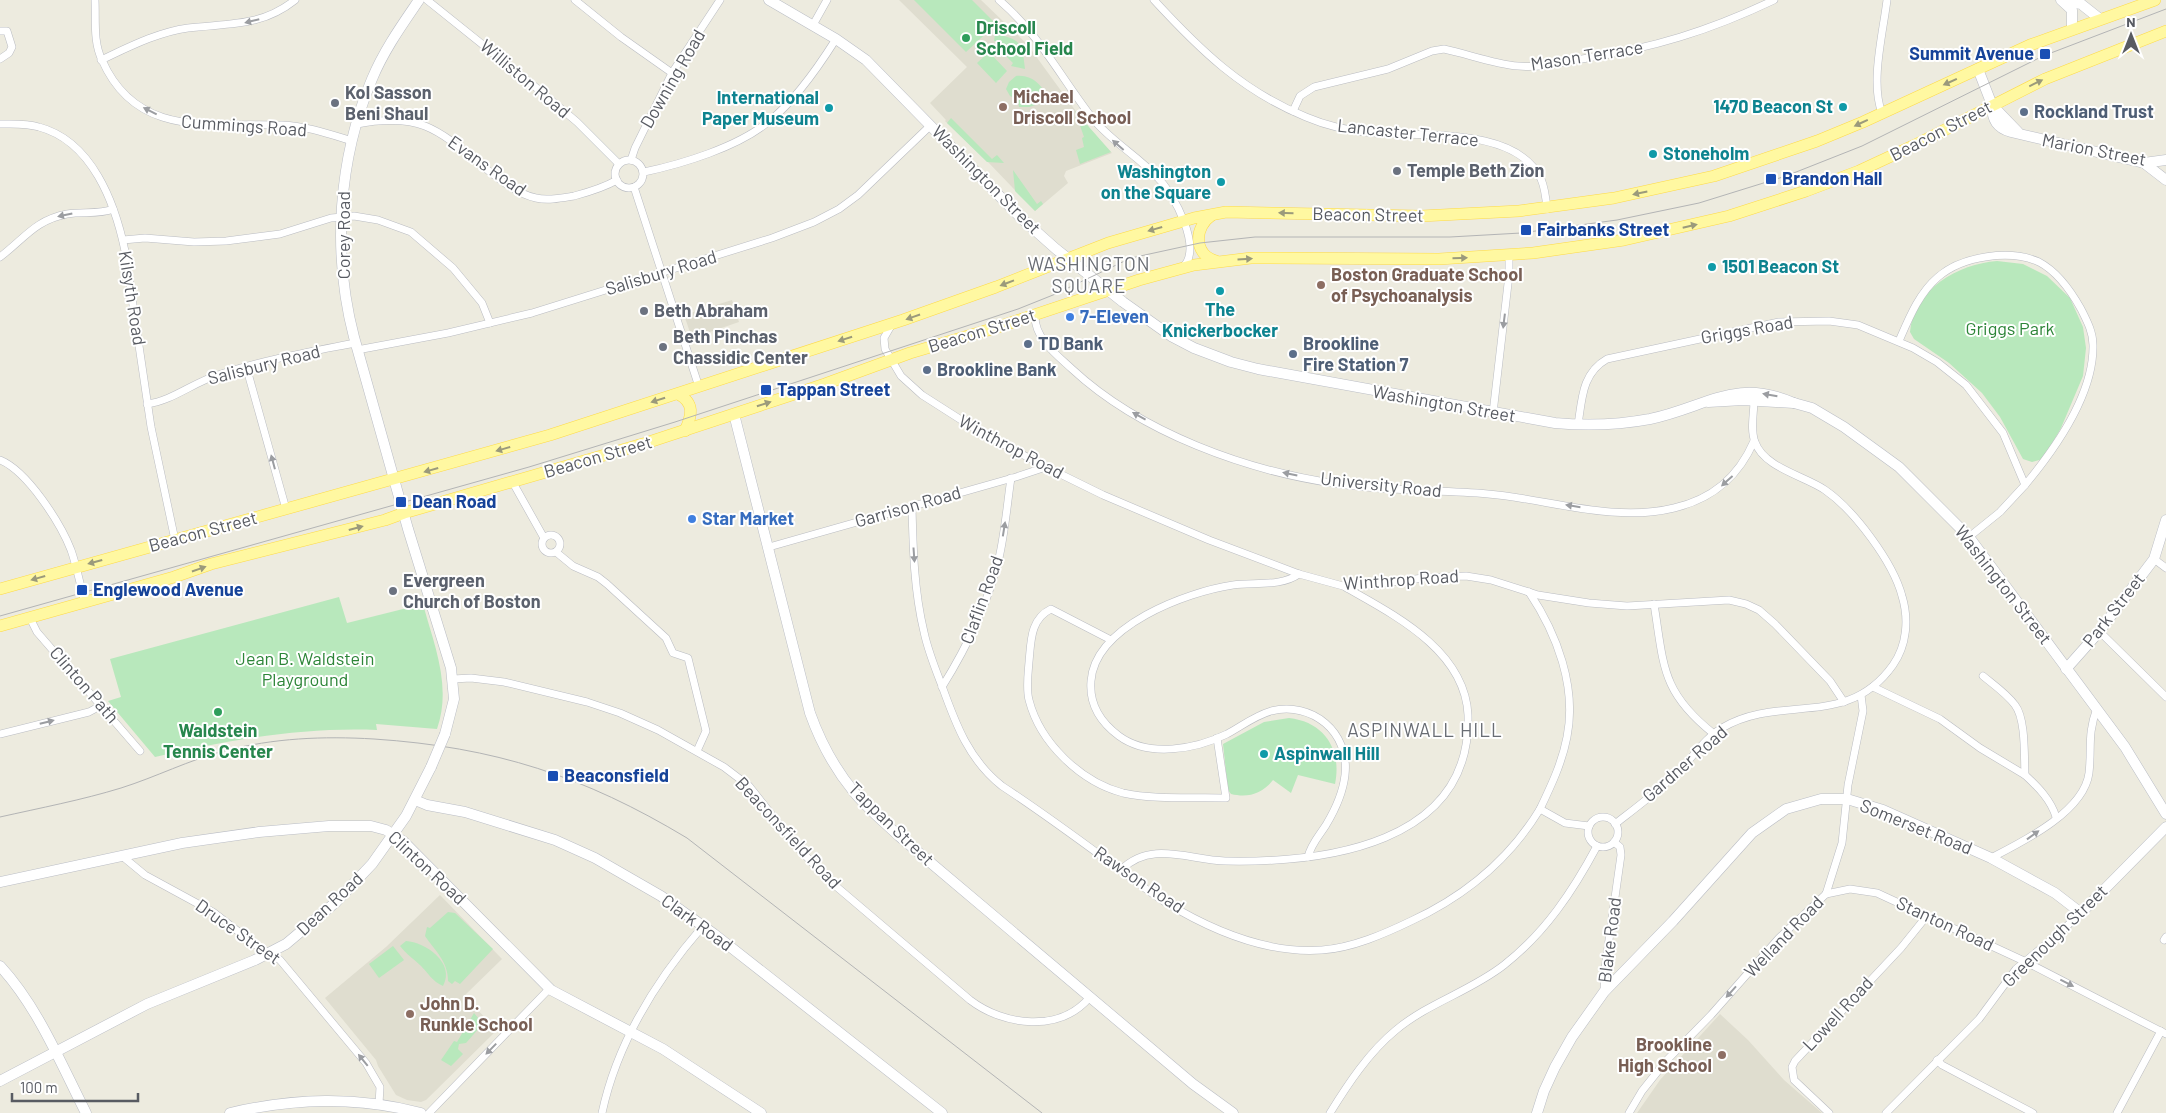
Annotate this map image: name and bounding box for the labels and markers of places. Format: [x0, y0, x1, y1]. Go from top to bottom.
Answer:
place label: Driscoll School Field [976, 16, 1073, 59]
marker: Driscoll School Field [960, 32, 972, 44]
place label: Summit Avenue [1909, 42, 2034, 64]
marker: Summit Avenue [2038, 47, 2052, 61]
place label: Kol Sasson Beni Shaul [345, 81, 432, 124]
place label: Michael Driscoll School [1013, 85, 1131, 128]
place label: International Paper Museum [702, 86, 819, 129]
place label: 1470 Beacon St [1713, 95, 1833, 117]
marker: Kol Sasson Beni Shaul [329, 97, 341, 109]
place label: Rockland Trust [2034, 100, 2154, 122]
marker: Michael Driscoll School [997, 101, 1009, 113]
marker: 1470 Beacon St [1837, 101, 1849, 113]
marker: International Paper Museum [823, 102, 835, 114]
marker: Rockland Trust [2018, 106, 2030, 118]
place label: Stoneholm [1663, 142, 1749, 164]
marker: Stoneholm [1647, 148, 1659, 160]
place label: Temple Beth Zion [1407, 159, 1544, 181]
place label: Washington on the Square [1101, 160, 1211, 203]
marker: Temple Beth Zion [1391, 165, 1403, 177]
place label: Brandon Hall [1782, 167, 1883, 189]
marker: Brandon Hall [1764, 172, 1778, 186]
marker: Washington on the Square [1215, 176, 1227, 188]
place label: Fairbanks Street [1537, 218, 1669, 240]
marker: Fairbanks Street [1519, 223, 1533, 237]
place label: 1501 Beacon St [1722, 255, 1839, 277]
marker: 1501 Beacon St [1706, 261, 1718, 273]
place label: Boston Graduate School of Psychoanalysis [1331, 263, 1523, 306]
marker: Boston Graduate School of Psychoanalysis [1315, 279, 1327, 291]
marker: The Knickerbocker [1214, 285, 1226, 297]
place label: The Knickerbocker [1162, 298, 1278, 341]
place label: Beth Abraham [654, 299, 768, 321]
marker: Beth Abraham [638, 305, 650, 317]
place label: 7-Eleven [1080, 305, 1149, 327]
marker: 7-Eleven [1064, 311, 1076, 323]
place label: Beth Pinchas Chassidic Center [673, 325, 808, 368]
place label: TD Bank [1038, 332, 1104, 354]
place label: Brookline Fire Station 7 [1303, 332, 1409, 375]
marker: TD Bank [1022, 338, 1034, 350]
marker: Beth Pinchas Chassidic Center [657, 341, 669, 353]
marker: Brookline Fire Station 7 [1287, 348, 1299, 360]
place label: Brookline Bank [937, 358, 1057, 380]
marker: Brookline Bank [921, 364, 933, 376]
place label: Tappan Street [777, 378, 890, 400]
marker: Tappan Street [759, 383, 773, 397]
place label: Dean Road [412, 490, 496, 512]
marker: Dean Road [394, 495, 408, 509]
place label: Star Market [702, 507, 794, 529]
marker: Star Market [686, 513, 698, 525]
place label: Evergreen Church of Boston [403, 569, 541, 612]
place label: Englewood Avenue [93, 578, 244, 600]
marker: Englewood Avenue [75, 583, 89, 597]
marker: Evergreen Church of Boston [387, 585, 399, 597]
marker: Waldstein Tennis Center [212, 706, 224, 718]
place label: Waldstein Tennis Center [163, 719, 273, 762]
place label: Aspinwall Hill [1274, 742, 1380, 764]
marker: Aspinwall Hill [1258, 748, 1270, 760]
place label: Beaconsfield [564, 764, 669, 786]
marker: Beaconsfield [546, 769, 560, 783]
place label: John D. Runkle School [420, 992, 533, 1035]
marker: John D. Runkle School [404, 1008, 416, 1020]
place label: Brookline High School [1618, 1033, 1712, 1076]
marker: Brookline High School [1716, 1049, 1728, 1061]

